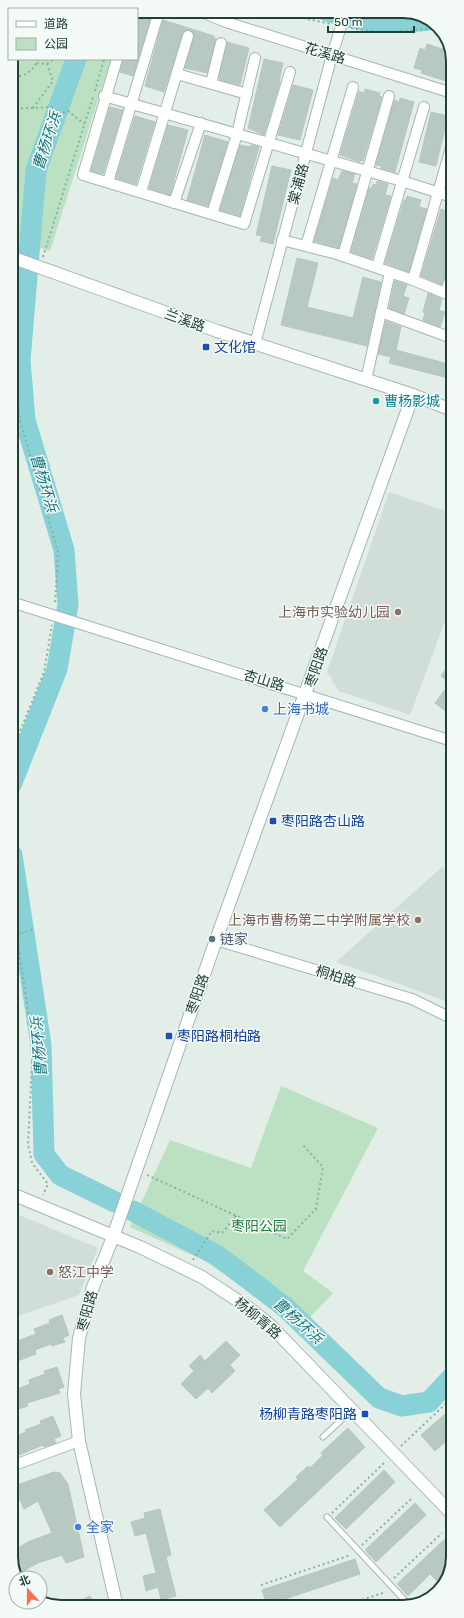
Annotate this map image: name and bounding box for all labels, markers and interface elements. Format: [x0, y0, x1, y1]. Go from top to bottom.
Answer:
legend [8, 8, 138, 60]
scale bar [328, 8, 414, 34]
text: 50 m [334, 15, 362, 29]
text: 道路 [44, 17, 68, 31]
text: 公园 [44, 37, 68, 51]
street label: 花溪路 [302, 39, 347, 68]
water label: 曹杨环浜 [29, 108, 65, 172]
street label: 棠浦路 [285, 162, 312, 207]
street label: 兰溪路 [162, 305, 207, 336]
place label: 文化馆 [214, 339, 256, 356]
marker: 文化馆 [201, 342, 211, 352]
place label: 曹杨影城 [384, 393, 440, 410]
marker: 曹杨影城 [371, 396, 381, 406]
water label: 曹杨环浜 [27, 452, 62, 516]
place label: 上海市实验幼儿园 [278, 604, 390, 621]
marker: 上海市实验幼儿园 [393, 607, 403, 617]
street label: 枣阳路 [302, 645, 331, 690]
street label: 杏山路 [241, 666, 286, 695]
place label: 上海书城 [273, 701, 329, 718]
marker: 上海书城 [260, 704, 270, 714]
place label: 枣阳路杏山路 [281, 813, 365, 830]
marker: 枣阳路杏山路 [268, 816, 278, 826]
place label: 上海市曹杨第二中学附属学校 [228, 912, 410, 929]
marker: 上海市曹杨第二中学附属学校 [413, 915, 423, 925]
place label: 链家 [220, 931, 248, 948]
marker: 链家 [207, 934, 217, 944]
street label: 桐柏路 [313, 962, 358, 991]
street label: 枣阳路 [183, 972, 212, 1017]
water label: 曹杨环浜 [27, 1014, 51, 1078]
place label: 枣阳路桐柏路 [177, 1028, 261, 1045]
marker: 枣阳路桐柏路 [164, 1031, 174, 1041]
park label: 枣阳公园 [231, 1218, 287, 1235]
place label: 怒江中学 [58, 1264, 114, 1281]
marker: 怒江中学 [45, 1267, 55, 1277]
street label: 枣阳路 [74, 1289, 101, 1334]
street label: 杨柳青路 [231, 1294, 285, 1343]
water label: 曹杨环浜 [270, 1294, 328, 1349]
place label: 杨柳青路枣阳路 [259, 1406, 357, 1423]
marker: 杨柳青路枣阳路 [360, 1409, 370, 1419]
place label: 全家 [86, 1519, 114, 1536]
marker: 全家 [73, 1522, 83, 1532]
north arrow [8, 1570, 48, 1610]
text: 北 [17, 1573, 32, 1589]

